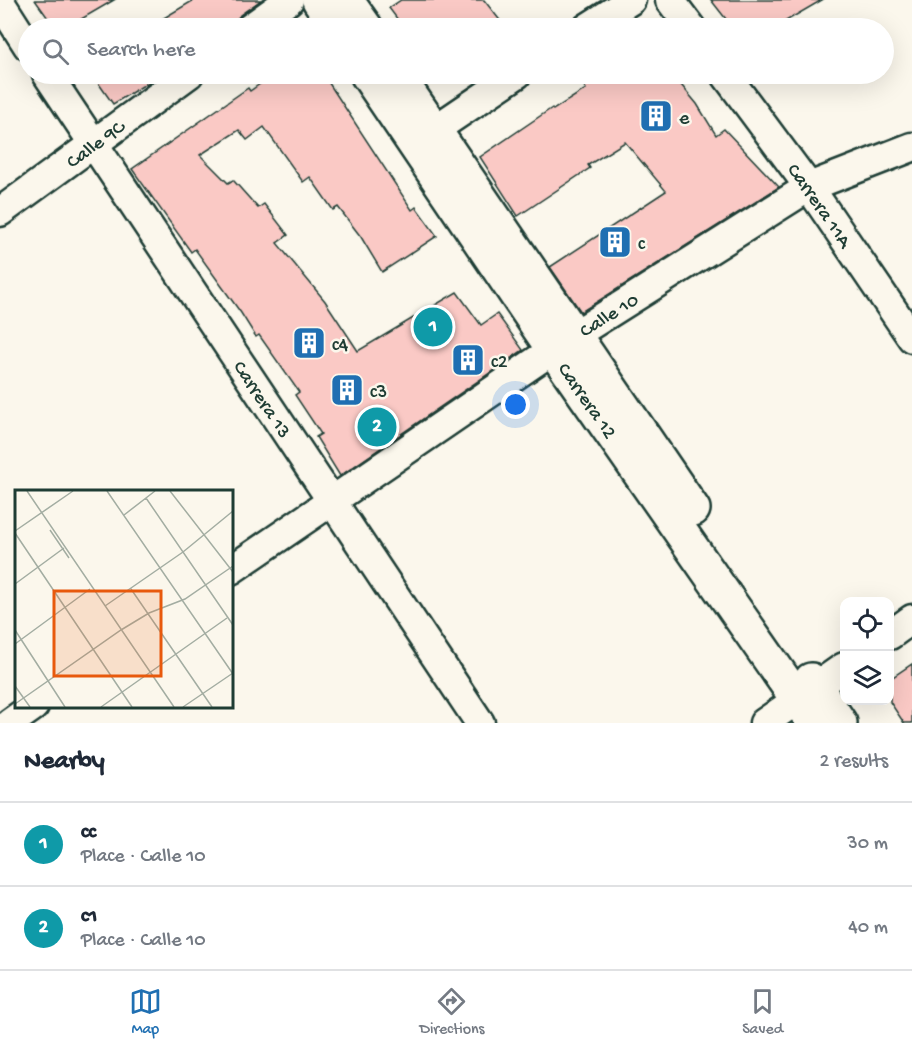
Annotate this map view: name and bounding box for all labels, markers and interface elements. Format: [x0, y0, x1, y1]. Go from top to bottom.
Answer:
search box [18, 18, 894, 84]
icon: search [39, 35, 72, 68]
text: Search here [87, 38, 195, 64]
building icon: e [638, 98, 674, 134]
place label: e [679, 108, 690, 131]
street label: Calle 9C [63, 116, 131, 175]
street label: Carrera 11A [781, 160, 856, 254]
building icon: c [597, 224, 633, 260]
place label: c [638, 234, 646, 257]
street label: Calle 10 [576, 290, 644, 344]
pin: 1 [414, 304, 452, 350]
building icon: c4 [291, 325, 327, 361]
place label: c4 [332, 335, 349, 358]
building icon: c2 [450, 342, 486, 378]
place label: c2 [491, 352, 508, 375]
street label: Carrera 13 [227, 357, 294, 443]
street label: Carrera 12 [551, 359, 620, 444]
building icon: c3 [329, 372, 365, 408]
place label: c3 [370, 382, 387, 405]
your location [501, 390, 530, 419]
pin: 2 [358, 404, 397, 450]
inset map [15, 490, 232, 708]
map controls [840, 597, 894, 705]
button: locate [840, 597, 894, 651]
button: layers [840, 651, 894, 705]
text: Nearby [24, 747, 105, 778]
text: 2 results [819, 751, 888, 774]
text: cc [81, 820, 96, 846]
text: 1 [39, 833, 48, 856]
text: 30 m [847, 833, 888, 856]
text: Place · Calle 10 [81, 846, 206, 869]
text: c1 [81, 904, 97, 930]
text: 2 [39, 917, 48, 940]
text: 40 m [848, 917, 888, 940]
text: Place · Calle 10 [81, 930, 206, 953]
tab: Map [129, 985, 162, 1040]
tab: Directions [419, 985, 485, 1040]
tab: Saved [742, 985, 783, 1040]

